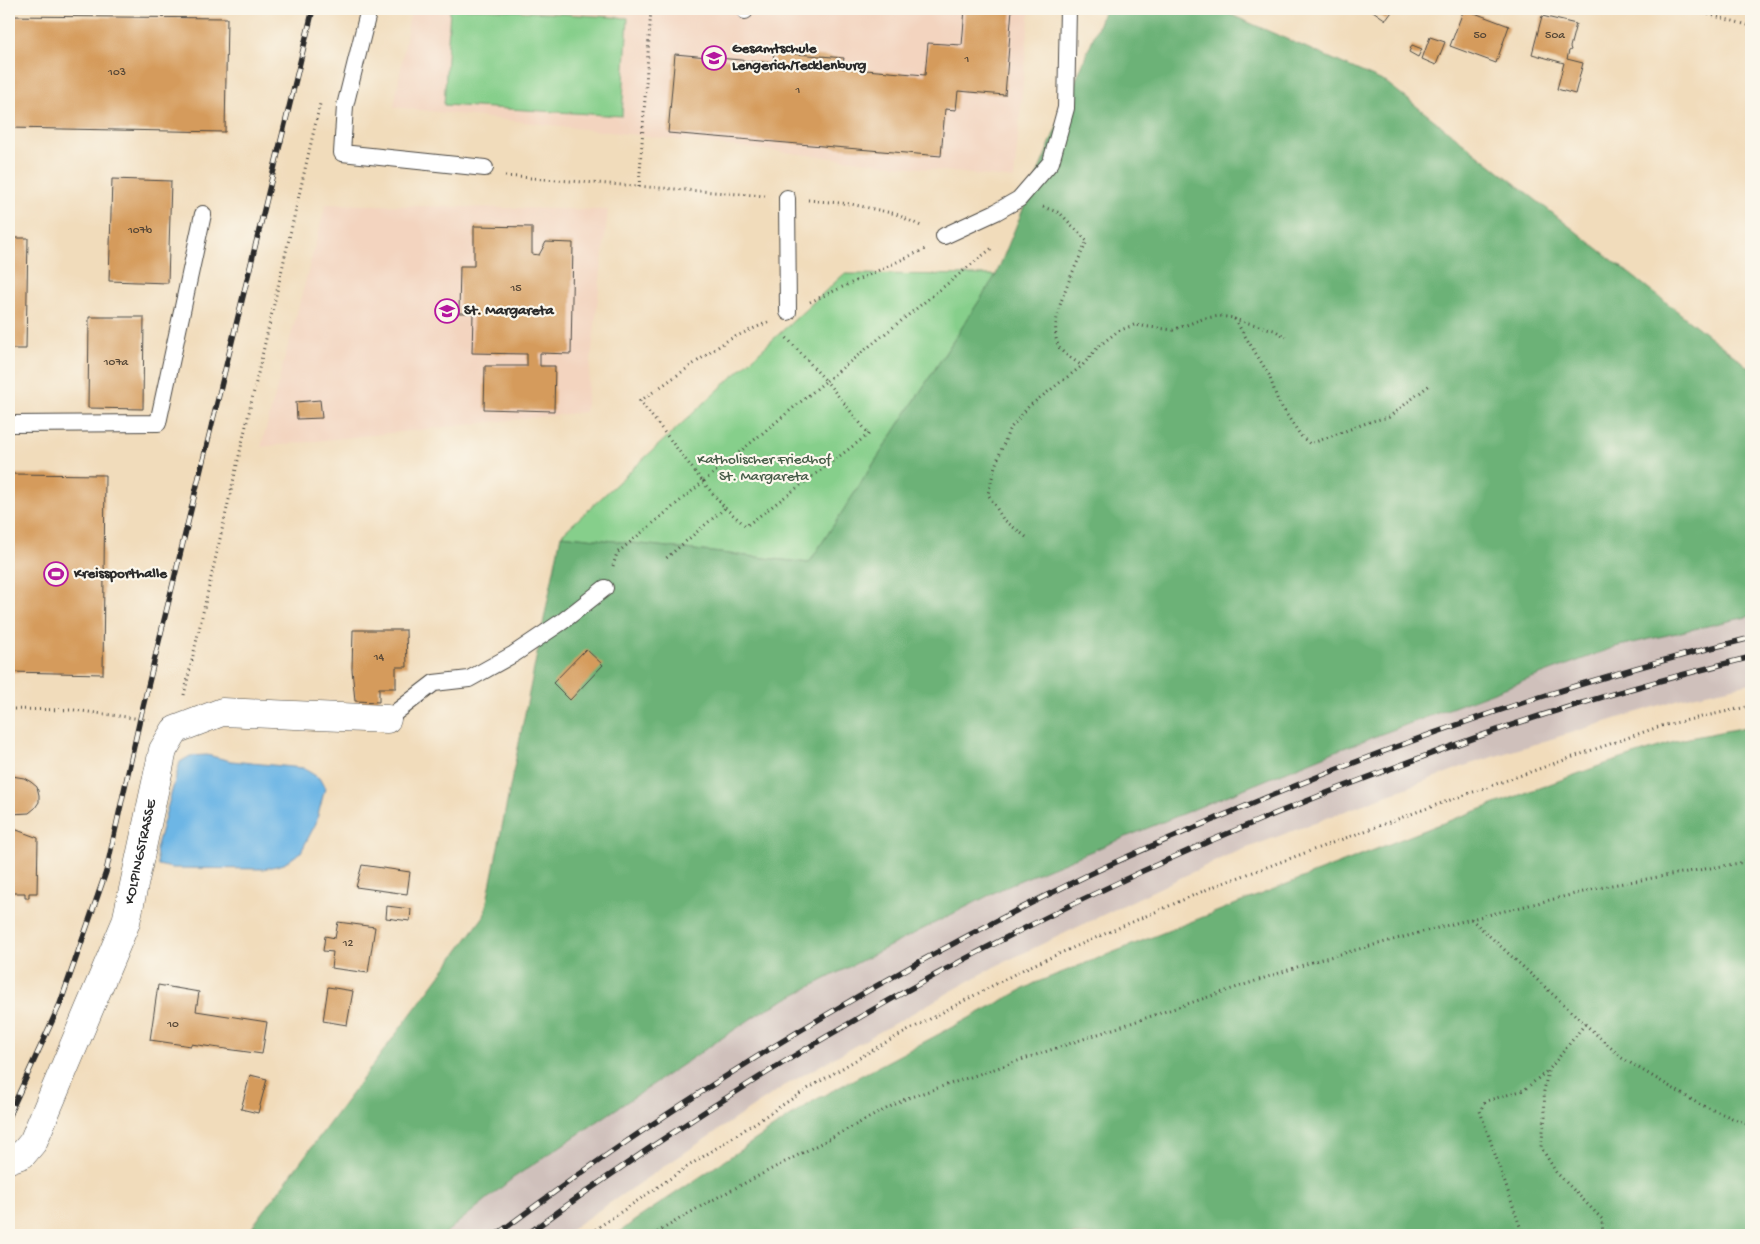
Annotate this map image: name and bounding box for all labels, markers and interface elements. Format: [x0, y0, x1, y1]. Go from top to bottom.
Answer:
house number: 50 [1473, 29, 1487, 43]
house number: 50a [1545, 29, 1565, 43]
place label: Gesamtschule Lengerich/Tecklenburg [732, 40, 867, 75]
school or university icon: Gesamtschule Lengerich/Tecklenburg [701, 45, 727, 71]
house number: 1 [964, 53, 970, 67]
house number: 103 [107, 66, 126, 80]
house number: 1 [795, 84, 801, 98]
house number: 107b [127, 224, 153, 238]
house number: 15 [509, 282, 522, 296]
school or university icon: St. Margareta [434, 298, 460, 324]
place label: St. Margareta [464, 302, 554, 320]
house number: 107a [103, 356, 129, 370]
park label: Katholischer Friedhof St. Margareta [697, 451, 832, 486]
sports icon: Kreissporthalle [43, 561, 69, 587]
place label: Kreissporthalle [73, 565, 168, 583]
house number: 14 [373, 651, 385, 665]
street label: KOLPINGSTRASSE [121, 797, 161, 906]
house number: 12 [342, 937, 353, 951]
house number: 10 [166, 1018, 179, 1032]

